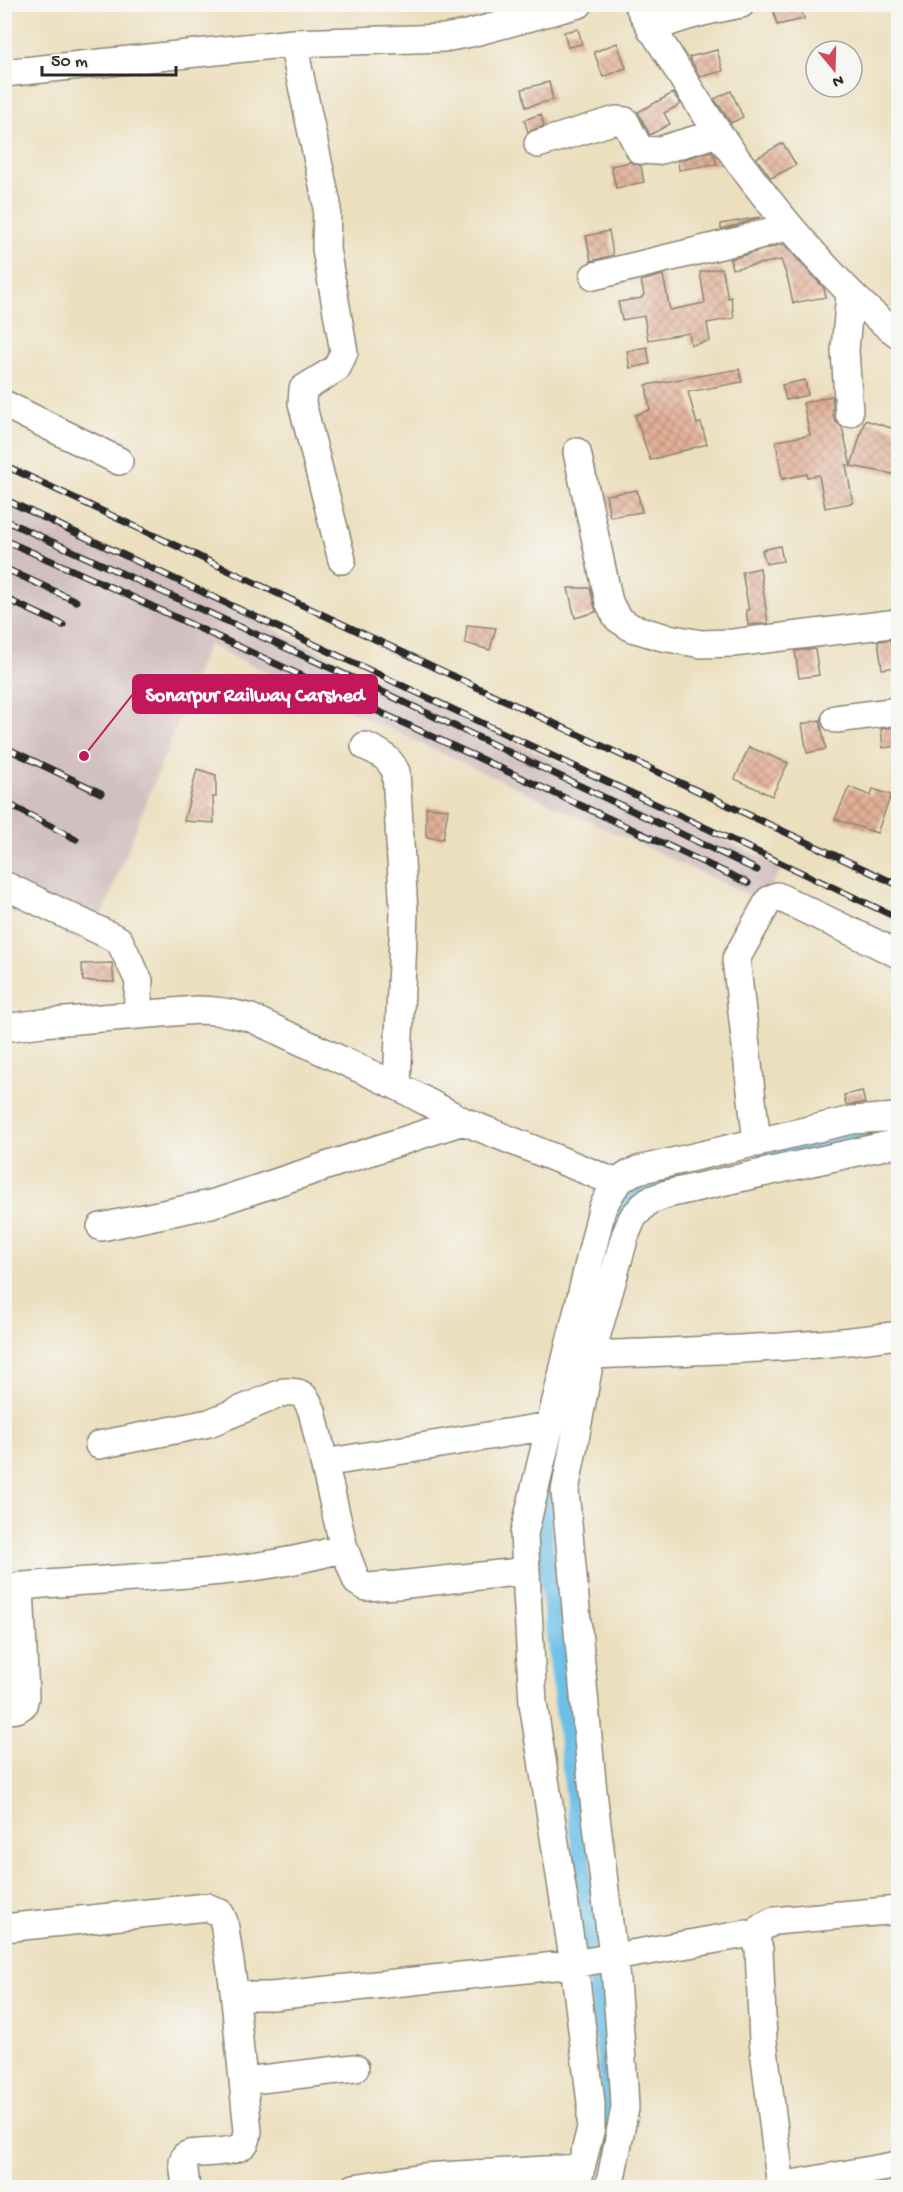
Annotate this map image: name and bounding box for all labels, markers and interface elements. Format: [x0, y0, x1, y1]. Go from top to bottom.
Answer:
scale bar [42, 39, 176, 77]
north arrow [804, 39, 864, 99]
text: 50 m [51, 52, 88, 73]
text: N [829, 69, 846, 91]
callout: Sonarpur Railway Carshed [133, 675, 377, 713]
text: Sonarpur Railway Carshed [145, 686, 367, 709]

